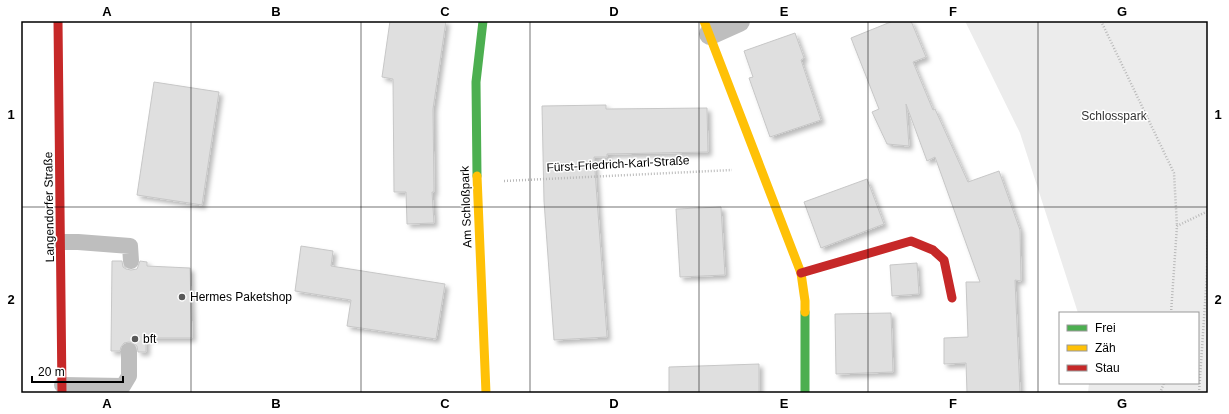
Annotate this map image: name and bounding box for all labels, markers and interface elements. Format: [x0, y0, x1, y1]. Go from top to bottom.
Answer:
text: A [102, 4, 112, 19]
text: B [271, 4, 281, 19]
text: C [440, 4, 450, 19]
text: D [609, 4, 619, 19]
text: E [780, 4, 789, 19]
text: F [949, 4, 957, 19]
text: G [1117, 4, 1127, 19]
text: 1 [7, 107, 15, 122]
text: 1 [1214, 107, 1222, 122]
park label: Schlosspark [1081, 109, 1148, 123]
street label: Langendorfer Straße [41, 151, 57, 262]
street label: Fürst-Friedrich-Karl-Straße [546, 153, 690, 175]
street label: Am Schloßpark [458, 165, 474, 248]
place label: Hermes Paketshop [190, 290, 292, 304]
text: 2 [7, 292, 15, 307]
marker: Hermes Paketshop [177, 292, 187, 302]
text: 2 [1214, 292, 1222, 307]
legend [1059, 312, 1199, 384]
text: Frei [1095, 321, 1116, 335]
place label: bft [143, 332, 157, 346]
marker: bft [130, 334, 140, 344]
text: Zäh [1095, 341, 1116, 355]
scale bar [32, 358, 123, 384]
text: Stau [1095, 361, 1120, 375]
text: 20 m [38, 365, 65, 379]
text: A [102, 396, 112, 411]
text: B [271, 396, 281, 411]
text: C [440, 396, 450, 411]
text: D [609, 396, 619, 411]
text: E [780, 396, 789, 411]
text: F [949, 396, 957, 411]
text: G [1117, 396, 1127, 411]

